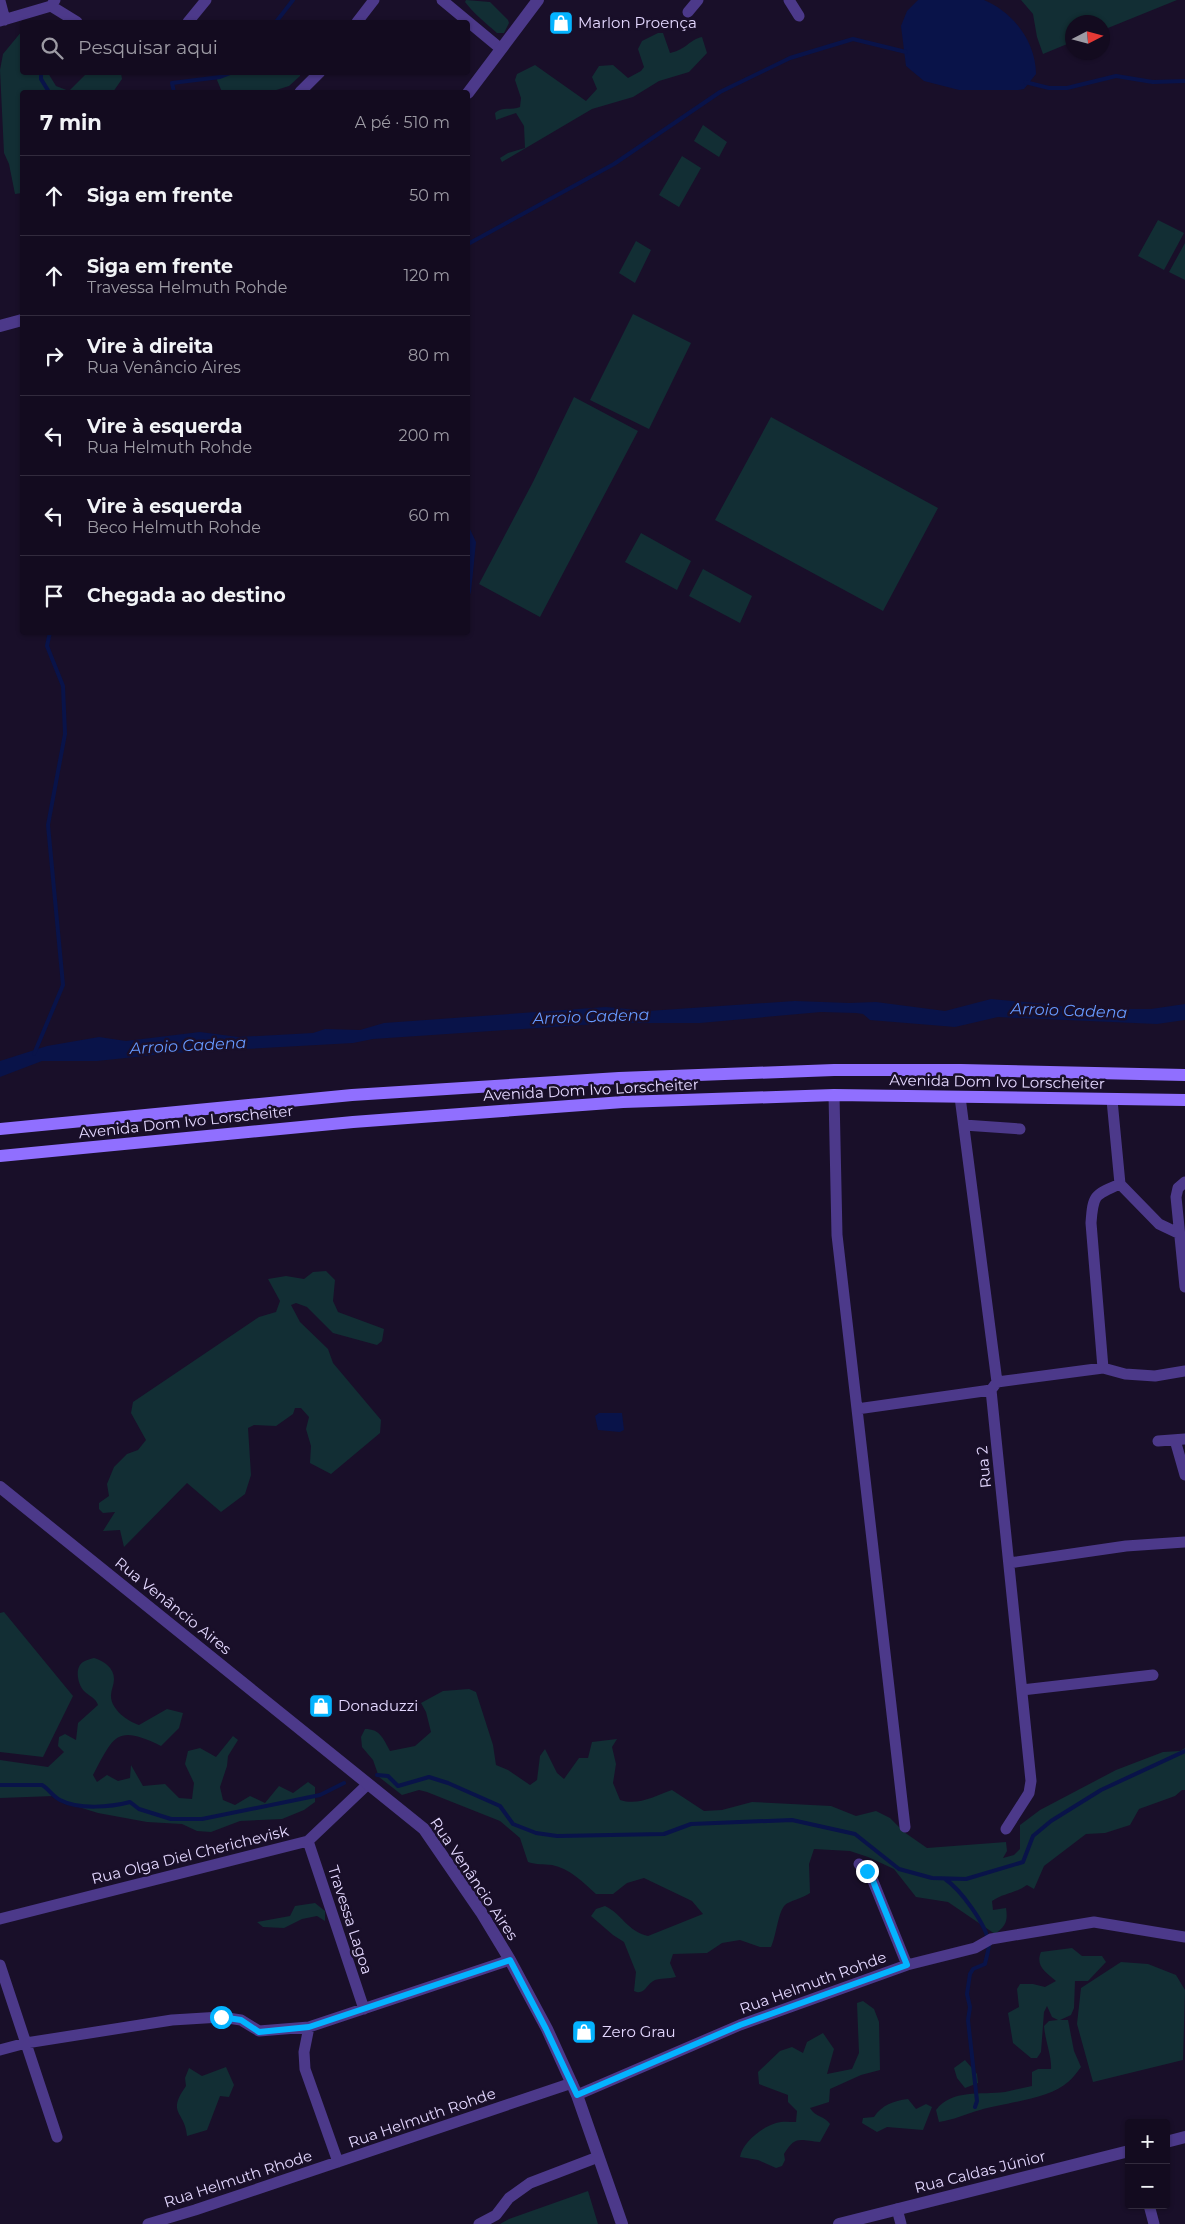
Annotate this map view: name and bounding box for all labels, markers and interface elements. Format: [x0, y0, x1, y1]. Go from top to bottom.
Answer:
shop icon: Marlon Proença [548, 10, 574, 36]
place label: Marlon Proença [578, 13, 697, 32]
north arrow [1065, 15, 1110, 60]
search box [20, 20, 470, 75]
icon: search [38, 34, 66, 62]
text: Pesquisar aqui [78, 36, 218, 59]
text: 7 min [40, 110, 102, 135]
text: A pé · 510 m [355, 113, 450, 132]
icon: ahead [40, 182, 68, 210]
text: Siga em frente [87, 184, 233, 207]
text: 50 m [409, 186, 450, 205]
text: Siga em frente [87, 255, 233, 278]
icon: ahead [40, 262, 68, 290]
text: 120 m [403, 266, 450, 285]
text: Travessa Helmuth Rohde [87, 278, 288, 297]
text: Vire à direita [87, 335, 214, 358]
icon: right [40, 342, 68, 370]
text: 80 m [408, 346, 450, 365]
text: Rua Venâncio Aires [87, 358, 241, 377]
text: Vire à esquerda [87, 415, 242, 438]
icon: left [40, 422, 68, 450]
text: 200 m [399, 426, 450, 445]
text: Rua Helmuth Rohde [87, 438, 252, 457]
text: Vire à esquerda [87, 495, 242, 518]
icon: left [40, 502, 68, 530]
text: 60 m [408, 506, 450, 525]
text: Beco Helmuth Rohde [87, 518, 261, 537]
icon: arrive [40, 582, 68, 610]
text: Chegada ao destino [87, 584, 286, 607]
water label: Arroio Cadena [1009, 999, 1128, 1022]
water label: Arroio Cadena [531, 1005, 650, 1028]
water label: Arroio Cadena [128, 1033, 247, 1058]
street label: Avenida Dom Ivo Lorscheiter [889, 1070, 1105, 1093]
street label: Avenida Dom Ivo Lorscheiter [483, 1074, 699, 1105]
street label: Avenida Dom Ivo Lorscheiter [78, 1101, 294, 1142]
street label: Rua 2 [972, 1445, 995, 1489]
street label: Rua Venâncio Aires [111, 1553, 235, 1658]
shop icon: Donaduzzi [308, 1693, 334, 1719]
place label: Donaduzzi [338, 1696, 418, 1715]
street label: Rua Venâncio Aires [426, 1814, 523, 1944]
street label: Rua Olga Diel Cherichevisk [89, 1821, 290, 1888]
route end [856, 1860, 879, 1883]
street label: Travessa Lagoa [324, 1863, 377, 1977]
street label: Rua Helmuth Rohde [737, 1947, 889, 2018]
route start [210, 2006, 233, 2029]
shop icon: Zero Grau [571, 2019, 597, 2045]
place label: Zero Grau [602, 2022, 676, 2041]
street label: Rua Helmuth Rohde [346, 2083, 498, 2152]
map controls [1125, 2119, 1170, 2209]
button: + [1125, 2119, 1170, 2164]
street label: Rua Helmuth Rhode [161, 2146, 314, 2211]
street label: Rua Caldas Júnior [912, 2146, 1047, 2197]
button: − [1125, 2164, 1170, 2209]

